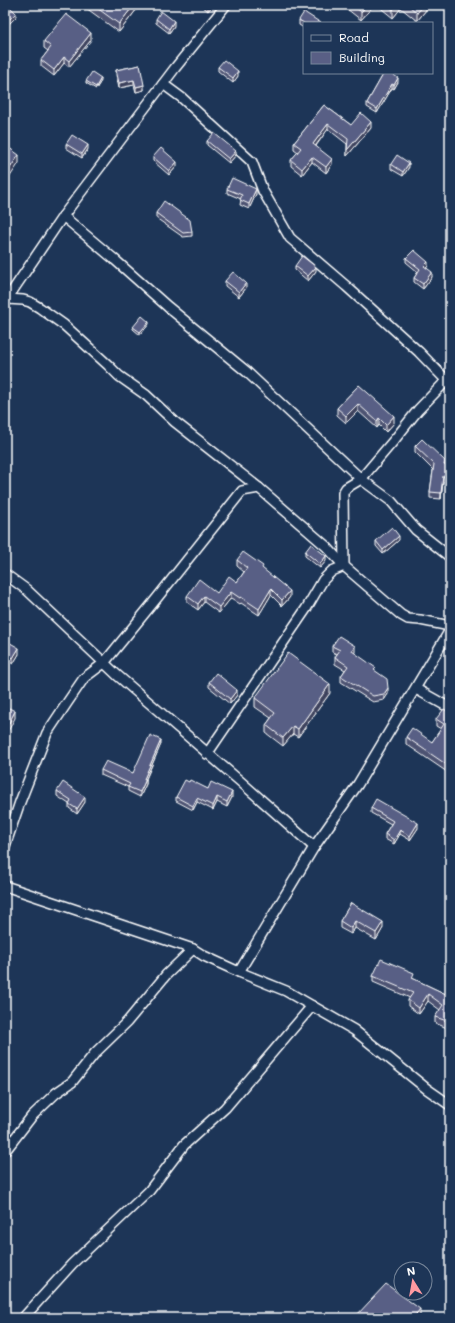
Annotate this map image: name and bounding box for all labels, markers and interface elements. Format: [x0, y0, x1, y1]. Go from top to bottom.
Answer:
legend [303, 22, 433, 74]
text: Road [339, 29, 369, 45]
text: Building [339, 49, 385, 65]
north arrow [393, 1261, 433, 1301]
text: N [405, 1263, 417, 1279]

